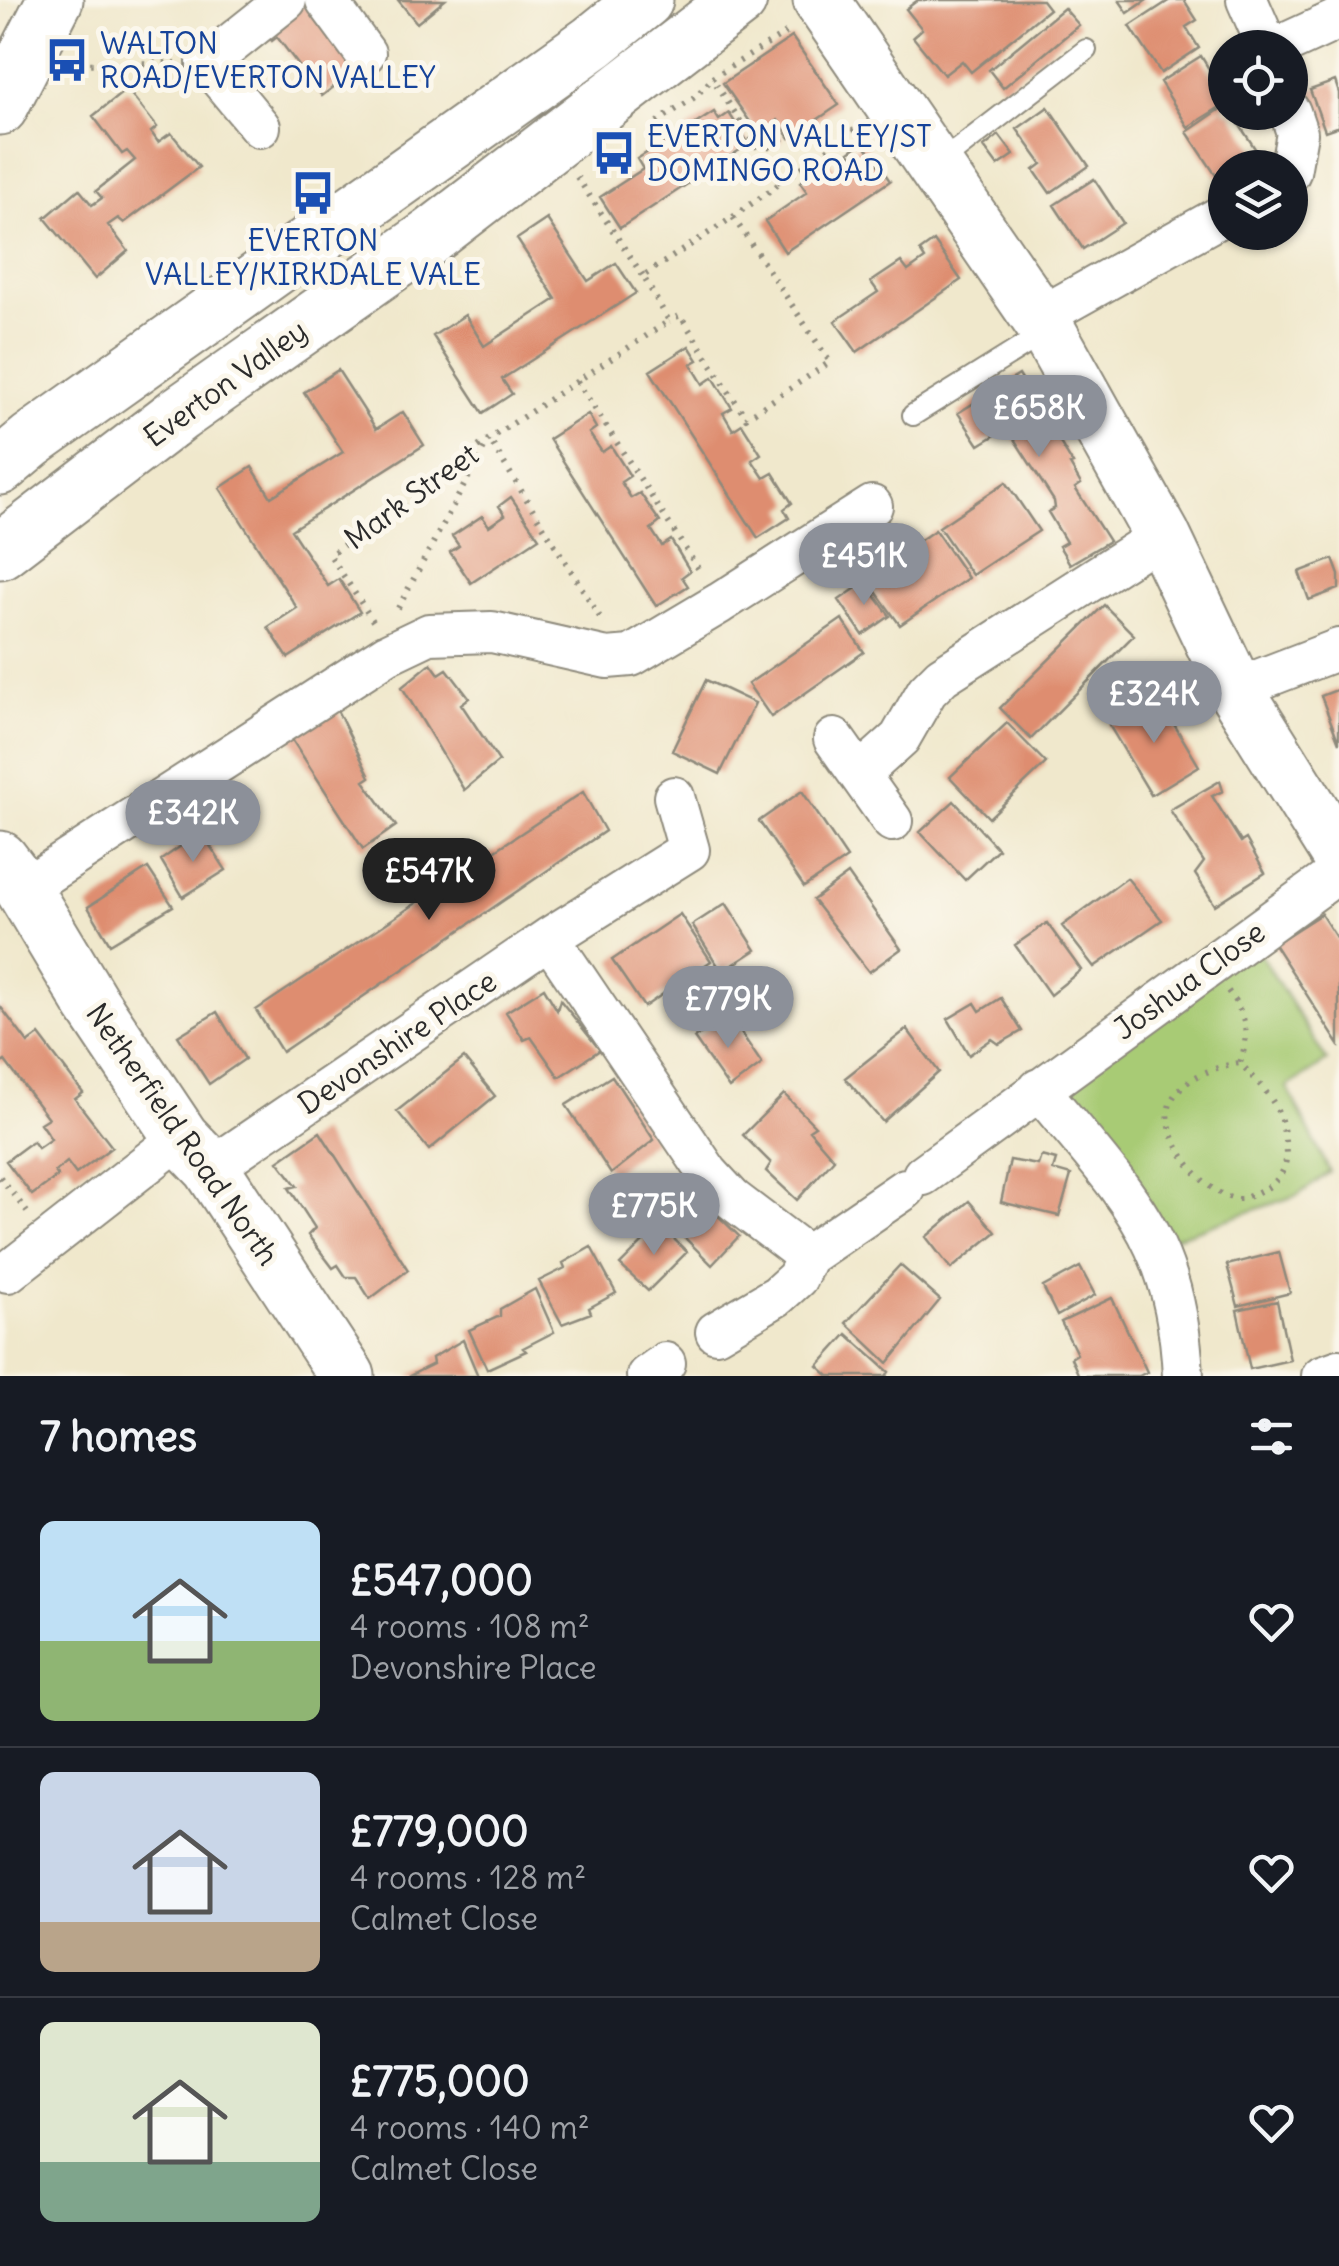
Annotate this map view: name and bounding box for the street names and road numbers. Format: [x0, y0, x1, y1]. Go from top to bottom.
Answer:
street label: Everton Valley [136, 311, 314, 455]
street label: Mark Street [337, 435, 485, 557]
street label: Joshua Close [1106, 912, 1272, 1048]
street label: Devonshire Place [291, 962, 503, 1122]
street label: Netherfield Road North [78, 996, 288, 1272]

